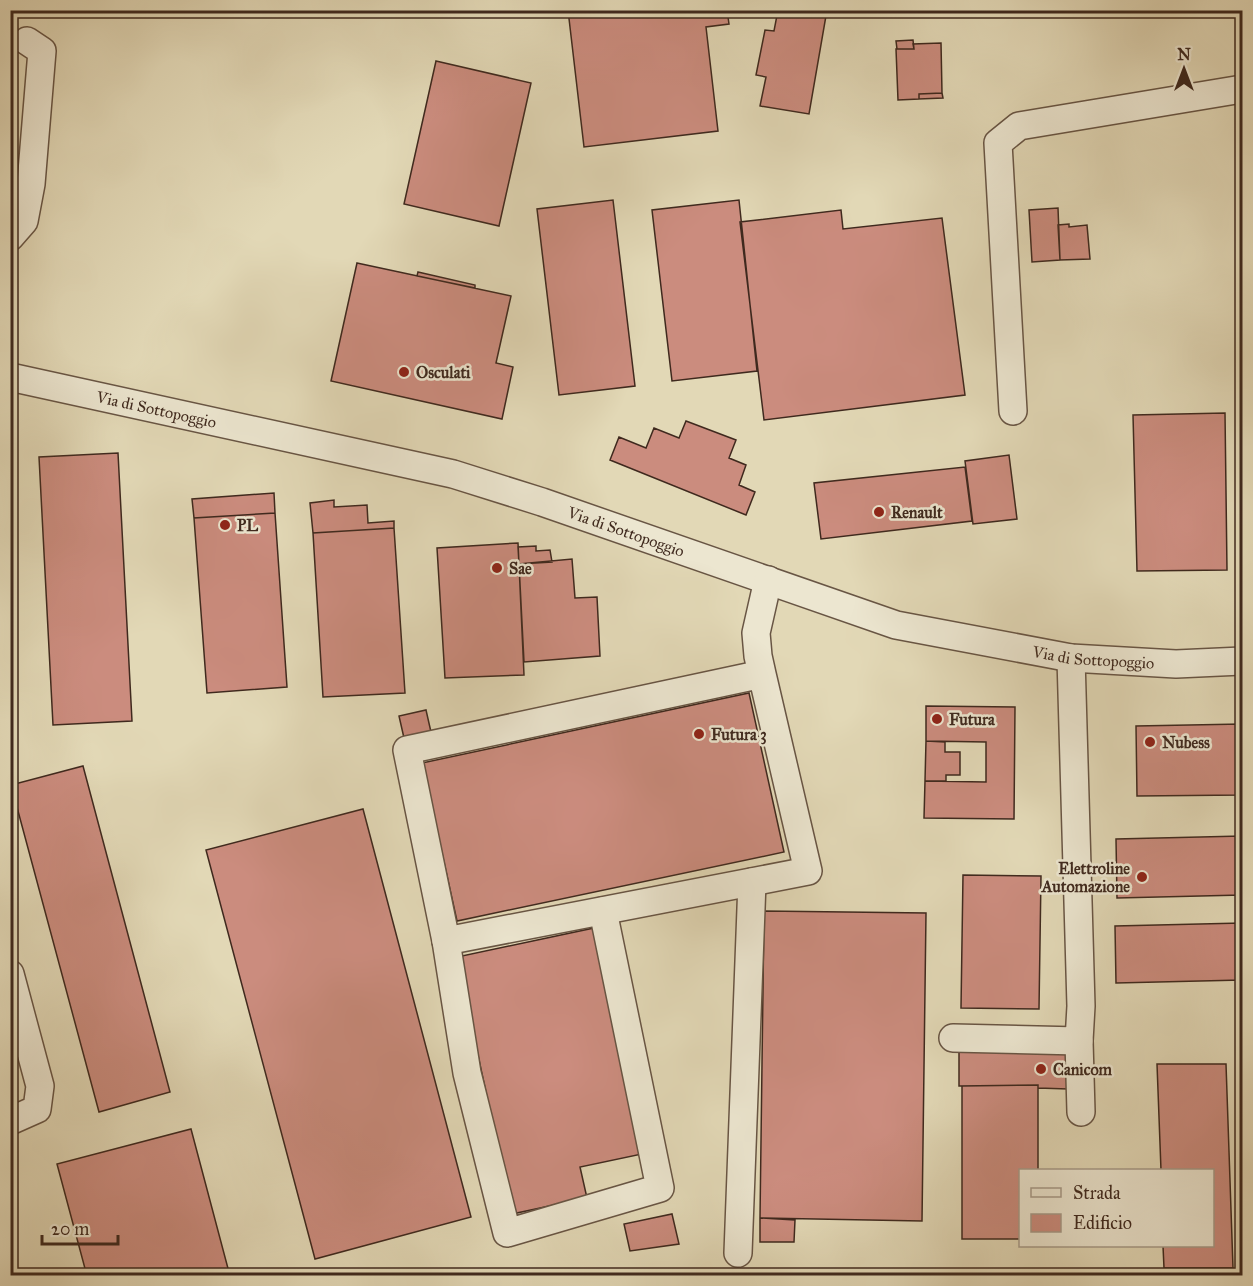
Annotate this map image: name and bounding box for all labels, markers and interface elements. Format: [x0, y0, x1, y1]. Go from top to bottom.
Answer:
north arrow [1154, 39, 1214, 99]
text: N [1177, 45, 1191, 64]
place label: Osculati [416, 363, 471, 382]
marker: Osculati [397, 365, 411, 379]
street label: Via di Sottopoggio [94, 387, 218, 432]
street label: Via di Sottopoggio [564, 502, 687, 561]
place label: Renault [891, 503, 943, 522]
marker: Renault [872, 505, 886, 519]
place label: PL [237, 516, 258, 535]
marker: PL [218, 518, 232, 532]
place label: Sae [509, 559, 532, 578]
marker: Sae [490, 561, 504, 575]
street label: Via di Sottopoggio [1030, 642, 1155, 673]
place label: Futura [949, 710, 996, 729]
marker: Futura [930, 712, 944, 726]
place label: Futura 3 [711, 725, 767, 745]
marker: Futura 3 [692, 727, 706, 741]
place label: Nubess [1162, 733, 1210, 752]
marker: Nubess [1143, 735, 1157, 749]
place label: Elettroline Automazione [1041, 859, 1130, 896]
marker: Elettroline Automazione [1135, 870, 1149, 884]
place label: Canicom [1053, 1060, 1113, 1079]
marker: Canicom [1034, 1062, 1048, 1076]
legend [1019, 1169, 1214, 1247]
text: Strada [1073, 1182, 1121, 1204]
scale bar [42, 1208, 118, 1246]
text: Edificio [1073, 1212, 1132, 1234]
text: 20 m [51, 1218, 89, 1240]

